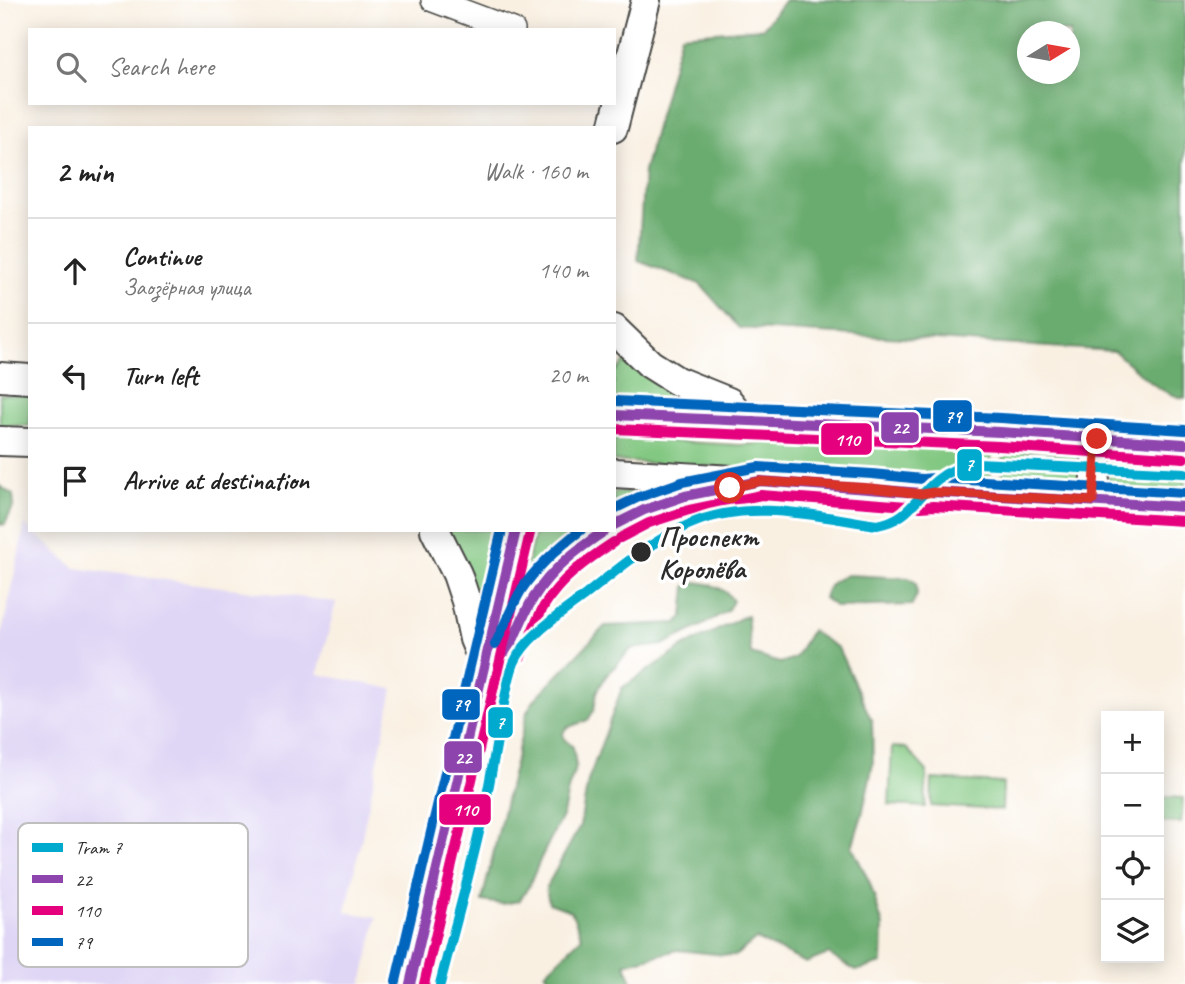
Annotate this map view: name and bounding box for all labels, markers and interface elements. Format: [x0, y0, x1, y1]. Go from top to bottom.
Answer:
north arrow [1017, 21, 1080, 84]
search box [28, 28, 616, 105]
icon: search [52, 48, 90, 86]
text: Search here [108, 50, 214, 83]
text: 2 min [56, 153, 113, 191]
text: Walk · 160 m [484, 157, 588, 186]
text: Continue [123, 240, 201, 273]
icon: ahead [56, 252, 94, 290]
text: 140 m [539, 256, 588, 285]
text: Заозёрная улица [123, 273, 251, 302]
icon: left [56, 357, 94, 395]
text: Turn left [123, 359, 198, 392]
text: 20 m [549, 361, 588, 390]
line badge: 79 [932, 399, 973, 433]
text: 79 [945, 405, 964, 429]
line badge: 22 [880, 411, 920, 444]
text: 22 [891, 416, 911, 440]
line badge: 110 [820, 422, 873, 456]
route end [1081, 423, 1112, 454]
text: 110 [834, 428, 862, 452]
line badge: 7 [956, 448, 983, 482]
text: 7 [965, 453, 976, 477]
icon: arrive [56, 462, 94, 500]
text: Arrive at destination [123, 464, 309, 497]
route start [714, 472, 745, 503]
place label: Проспект Королёва [659, 519, 760, 586]
marker: Проспект Королёва [629, 540, 653, 564]
line badge: 79 [441, 688, 481, 721]
text: 79 [453, 693, 472, 717]
line badge: 7 [487, 706, 514, 739]
text: 7 [496, 711, 507, 735]
map controls [1101, 711, 1164, 963]
button: + [1101, 711, 1164, 774]
line badge: 22 [443, 740, 483, 774]
text: 22 [454, 746, 474, 770]
button: − [1101, 774, 1164, 837]
line badge: 110 [438, 793, 492, 826]
text: 110 [452, 798, 480, 822]
legend [18, 823, 248, 967]
text: Tram 7 [75, 836, 123, 860]
button: locate [1101, 837, 1164, 900]
text: 22 [75, 868, 94, 892]
text: 110 [75, 899, 102, 923]
button: layers [1101, 900, 1164, 963]
text: 79 [75, 931, 94, 955]

